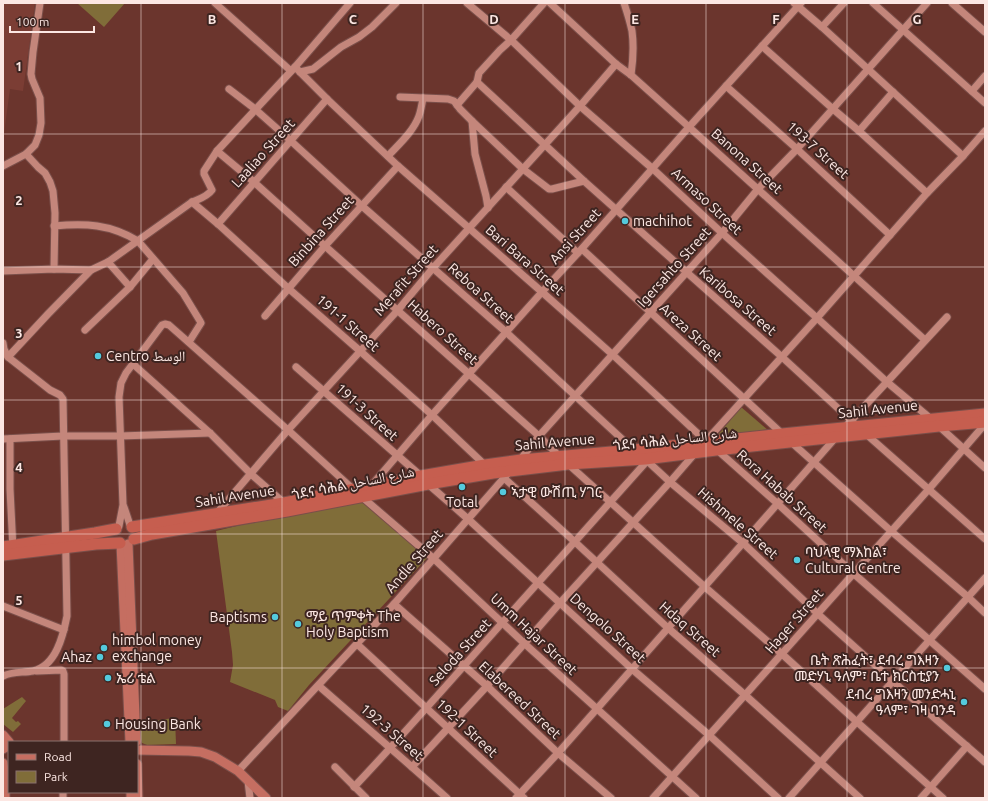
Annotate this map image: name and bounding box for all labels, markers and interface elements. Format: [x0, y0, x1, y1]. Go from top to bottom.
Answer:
scale bar [10, 8, 94, 34]
text: B [208, 12, 217, 26]
text: C [349, 12, 358, 26]
text: D [489, 12, 499, 26]
text: E [631, 12, 639, 26]
text: F [772, 12, 780, 26]
text: G [913, 12, 922, 26]
text: 100 m [16, 15, 49, 28]
text: 1 [15, 59, 23, 73]
street label: Laaliao Street [228, 115, 298, 190]
street label: 193-7 Street [784, 118, 853, 182]
street label: Banona Street [708, 125, 786, 197]
street label: Armaso Street [669, 164, 746, 238]
street label: Binbina Street [285, 192, 357, 270]
text: 2 [15, 193, 23, 207]
street label: Ansi Street [546, 205, 604, 267]
place label: machihot [633, 213, 692, 229]
marker: machihot [620, 216, 630, 226]
street label: Bari Bara Street [482, 222, 568, 299]
street label: Igersahto Street [634, 223, 714, 310]
street label: Merafit Street [371, 241, 442, 319]
street label: Reboa Street [445, 260, 517, 327]
street label: Karibosa Street [696, 263, 780, 339]
street label: 191-1 Street [313, 291, 383, 355]
street label: Habero Street [405, 296, 482, 368]
street label: Areza Street [657, 300, 726, 364]
text: 3 [15, 326, 23, 340]
place label: Centro الوسط [106, 348, 185, 365]
marker: Centro الوسط [93, 351, 103, 361]
street label: 191-3 Street [333, 380, 402, 444]
street label: Sahil Avenue [837, 397, 919, 421]
street label: ጎደና ሳሕል شارع الساحل [612, 425, 738, 455]
street label: Sahil Avenue [514, 431, 596, 453]
street label: Rora Habab Street [734, 446, 831, 536]
text: 4 [15, 460, 23, 474]
street label: ጎደና ሳሕል شارع الساحل [290, 463, 416, 505]
street label: Sahil Avenue [194, 482, 276, 510]
marker: Total [457, 482, 467, 492]
place label: ኣታዊ ውሽጢ ሃገር [511, 484, 602, 500]
street label: Hishmele Street [695, 484, 782, 562]
marker: ኣታዊ ውሽጢ ሃገር [498, 487, 508, 497]
place label: Total [446, 494, 478, 510]
street label: Andle Street [382, 526, 446, 596]
place label: ባህላዊ ማእከል፣ Cultural Centre [805, 544, 901, 576]
marker: ባህላዊ ማእከል፣ Cultural Centre [792, 555, 802, 565]
street label: Hager Street [762, 585, 827, 657]
street label: Umm Hajar Street [488, 590, 581, 678]
street label: Dengolo Street [567, 590, 649, 666]
text: 5 [15, 593, 23, 607]
street label: Hdaq Street [656, 598, 724, 660]
place label: ማይ ጥምቀት The Holy Baptism [306, 608, 401, 640]
place label: Baptisms [210, 609, 267, 625]
marker: Baptisms [270, 612, 280, 622]
street label: Seloda Street [426, 615, 495, 689]
marker: ማይ ጥምቀት The Holy Baptism [293, 619, 303, 629]
place label: himbol money exchange [112, 632, 202, 664]
marker: himbol money exchange [99, 643, 109, 653]
place label: Ahaz [61, 649, 92, 665]
marker: Ahaz [95, 652, 105, 662]
place label: ቤት ጽሕፈት፣ ደብረ ግእዛን መድሃኒ ዓለም፣ ቤተ ክርስቲያን [794, 652, 939, 684]
street label: Elabereed Street [476, 658, 565, 742]
marker: ቤት ጽሕፈት፣ ደብረ ግእዛን መድሃኒ ዓለም፣ ቤተ ክርስቲያን [942, 663, 952, 673]
place label: ኤሪ ቴል [116, 670, 156, 686]
marker: ኤሪ ቴል [103, 673, 113, 683]
place label: ደብረ ግእዛን መንድሓኒ ዓላም፣ ገዛ ባንዳ [846, 686, 957, 718]
street label: 192-1 Street [433, 696, 501, 761]
marker: ደብረ ግእዛን መንድሓኒ ዓላም፣ ገዛ ባንዳ [959, 697, 969, 707]
street label: 192-3 Street [357, 700, 427, 764]
place label: Housing Bank [115, 716, 201, 732]
marker: Housing Bank [102, 719, 112, 729]
legend [8, 741, 138, 793]
text: Road [44, 750, 72, 763]
text: Park [44, 770, 68, 783]

